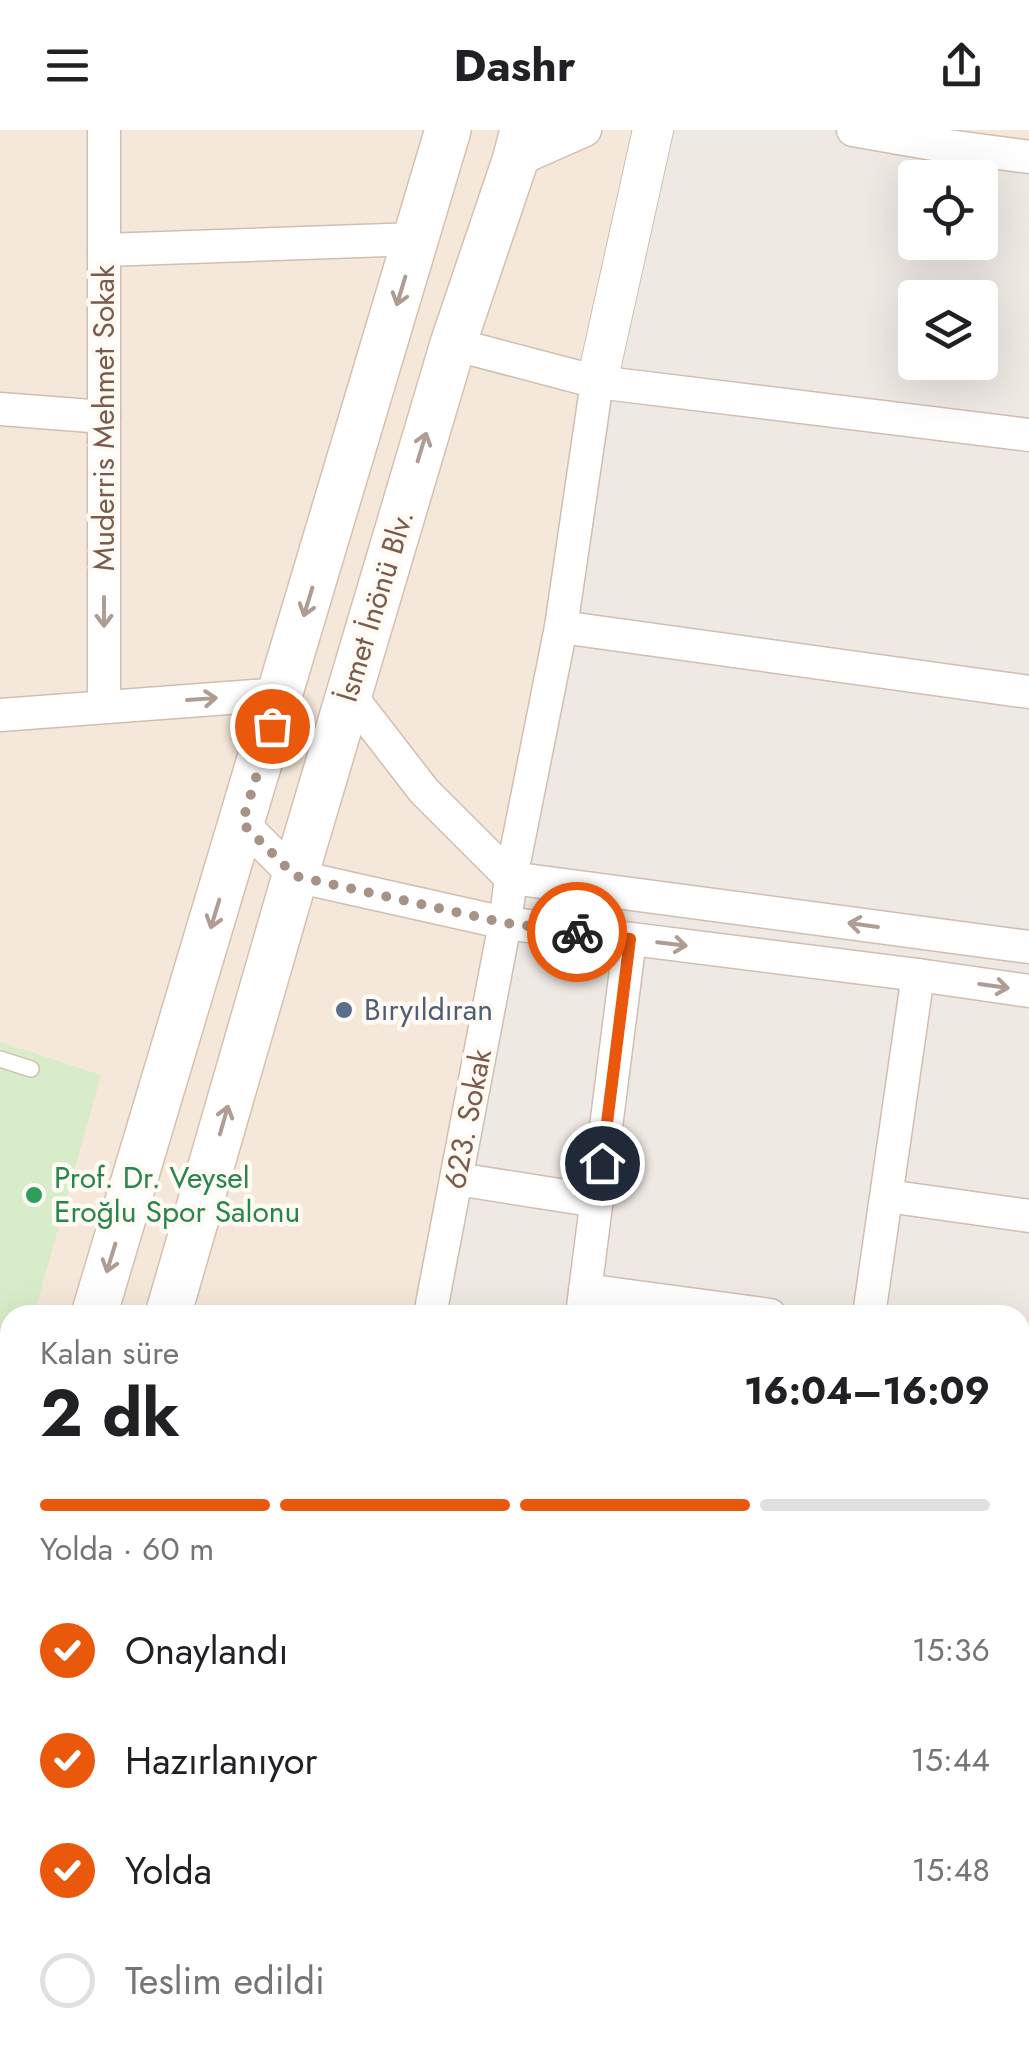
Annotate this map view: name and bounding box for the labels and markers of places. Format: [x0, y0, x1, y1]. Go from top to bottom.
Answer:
pin [230, 684, 315, 769]
place label: Bıryıldıran [364, 988, 493, 1031]
marker: Bıryıldıran [333, 999, 355, 1021]
pin [560, 1121, 645, 1206]
place label: Prof. Dr. Veysel Eroğlu Spor Salonu [54, 1156, 300, 1233]
marker: Prof. Dr. Veysel Eroğlu Spor Salonu [23, 1184, 45, 1206]

